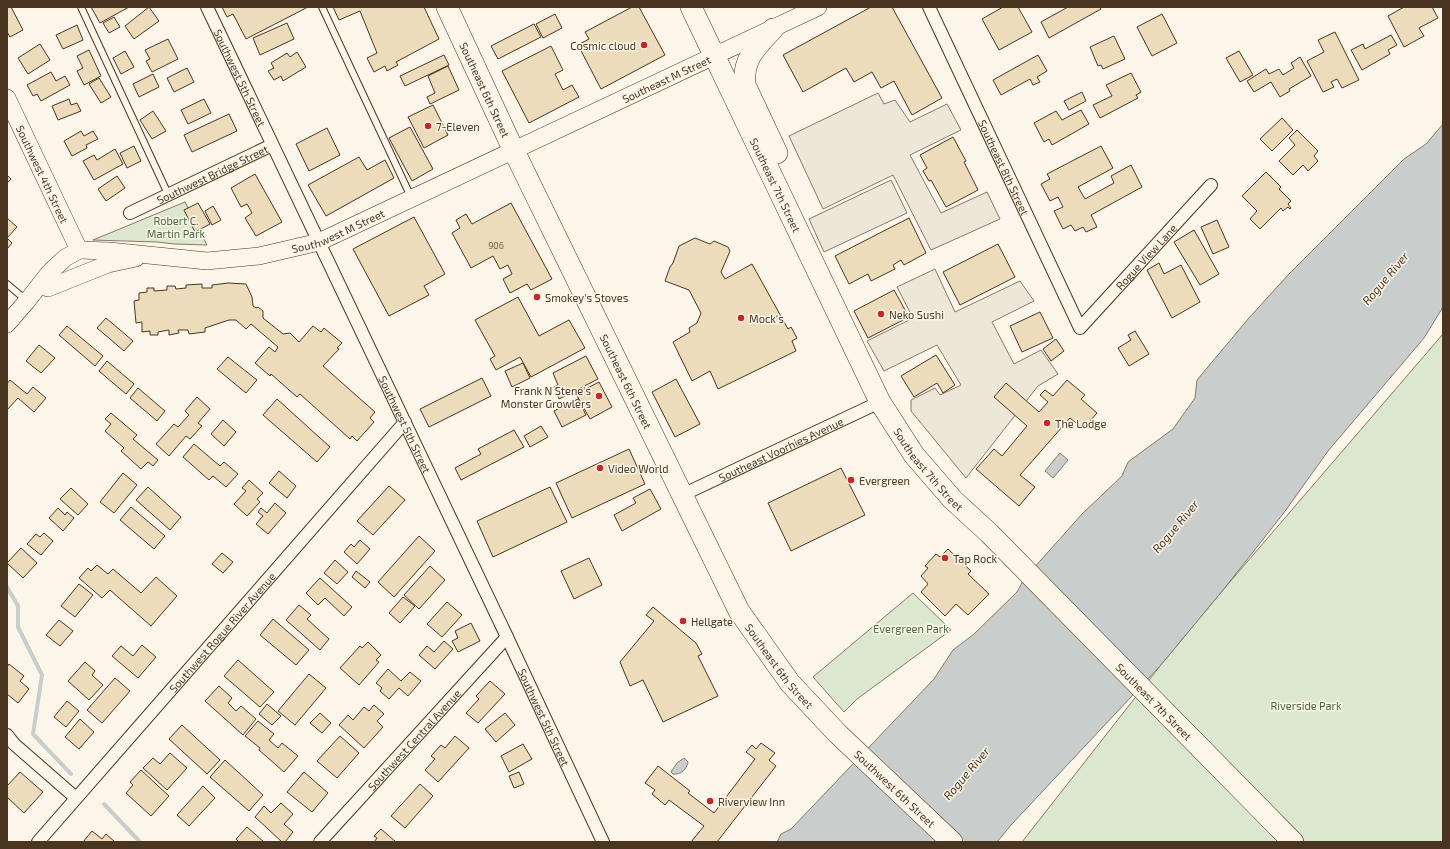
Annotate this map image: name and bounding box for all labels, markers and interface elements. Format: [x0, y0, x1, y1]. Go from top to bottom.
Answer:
street label: Southwest 5th Street [212, 27, 269, 128]
place label: Cosmic cloud [570, 39, 636, 52]
street label: Southeast 6th Street [458, 40, 513, 139]
marker: Cosmic cloud [639, 40, 649, 50]
street label: Southeast M Street [620, 52, 712, 105]
street label: Southeast 8th Street [976, 117, 1032, 217]
place label: 7-Eleven [436, 120, 480, 133]
marker: 7-Eleven [423, 121, 433, 131]
street label: Southwest 4th Street [14, 123, 72, 225]
street label: Southeast 7th Street [748, 136, 804, 234]
street label: Southwest Bridge Street [154, 142, 270, 206]
street label: Southwest M Street [290, 206, 386, 255]
park label: Robert C. Martin Park [147, 214, 206, 240]
street label: Rogue View Lane [1112, 221, 1179, 292]
house number: 906 [488, 240, 504, 251]
water label: Rogue River [1359, 248, 1411, 307]
place label: Smokey's Stoves [545, 291, 629, 304]
marker: Smokey's Stoves [532, 292, 542, 302]
place label: Neko Sushi [889, 308, 944, 321]
marker: Neko Sushi [876, 309, 886, 319]
place label: Mock's [749, 312, 784, 325]
marker: Mock's [736, 313, 746, 323]
street label: Southeast 6th Street [598, 332, 655, 430]
street label: Southwest 5th Street [377, 373, 434, 475]
place label: Frank N Stene's Monster Growlers [501, 384, 591, 410]
marker: Frank N Stene's Monster Growlers [594, 391, 604, 401]
street label: Southeast Voorhies Avenue [716, 414, 845, 484]
place label: The Lodge [1055, 417, 1106, 430]
marker: The Lodge [1042, 418, 1052, 428]
street label: Southeast 7th Street [892, 425, 966, 513]
place label: Video World [608, 462, 669, 475]
marker: Video World [595, 463, 605, 473]
place label: Evergreen [859, 474, 910, 487]
marker: Evergreen [846, 475, 856, 485]
water label: Rogue River [1149, 496, 1201, 555]
place label: Tap Rock [953, 552, 998, 565]
marker: Tap Rock [940, 553, 950, 563]
street label: Southwest Rogue River Avenue [166, 569, 277, 694]
place label: Hellgate [691, 615, 733, 628]
marker: Hellgate [678, 616, 688, 626]
street label: Southeast 6th Street [743, 621, 816, 710]
park label: Evergreen Park [873, 622, 949, 635]
street label: Southeast 7th Street [1114, 660, 1195, 742]
street label: Southwest 5th Street [516, 666, 573, 768]
street label: Southwest Central Avenue [364, 686, 463, 792]
park label: Riverside Park [1270, 699, 1342, 712]
water label: Rogue River [940, 743, 992, 802]
street label: Southwest 6th Street [852, 747, 938, 830]
place label: Riverview Inn [718, 795, 785, 808]
marker: Riverview Inn [705, 796, 715, 806]

